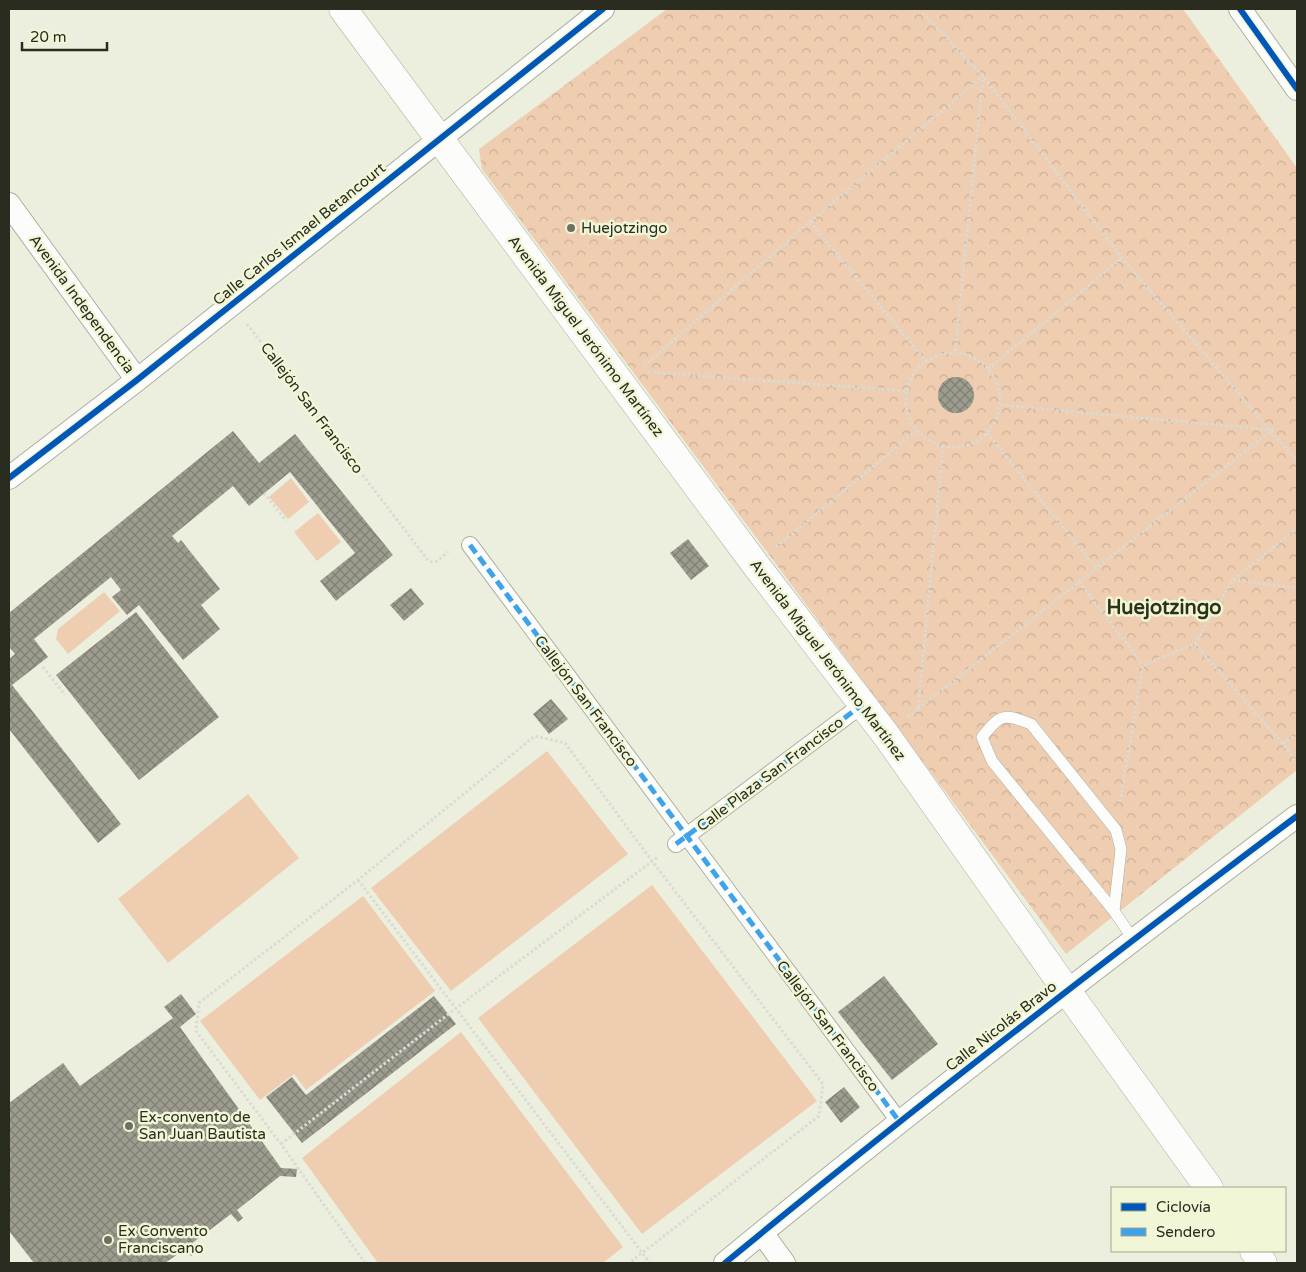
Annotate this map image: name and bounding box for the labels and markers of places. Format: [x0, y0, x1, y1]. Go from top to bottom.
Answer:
place label: Huejotzingo [581, 219, 667, 237]
marker: Huejotzingo [565, 222, 577, 234]
place label: Ex-convento de San Juan Bautista [139, 1108, 266, 1143]
marker: Ex-convento de San Juan Bautista [123, 1120, 135, 1132]
place label: Ex Convento Franciscano [118, 1222, 208, 1257]
marker: Ex Convento Franciscano [102, 1234, 114, 1246]

